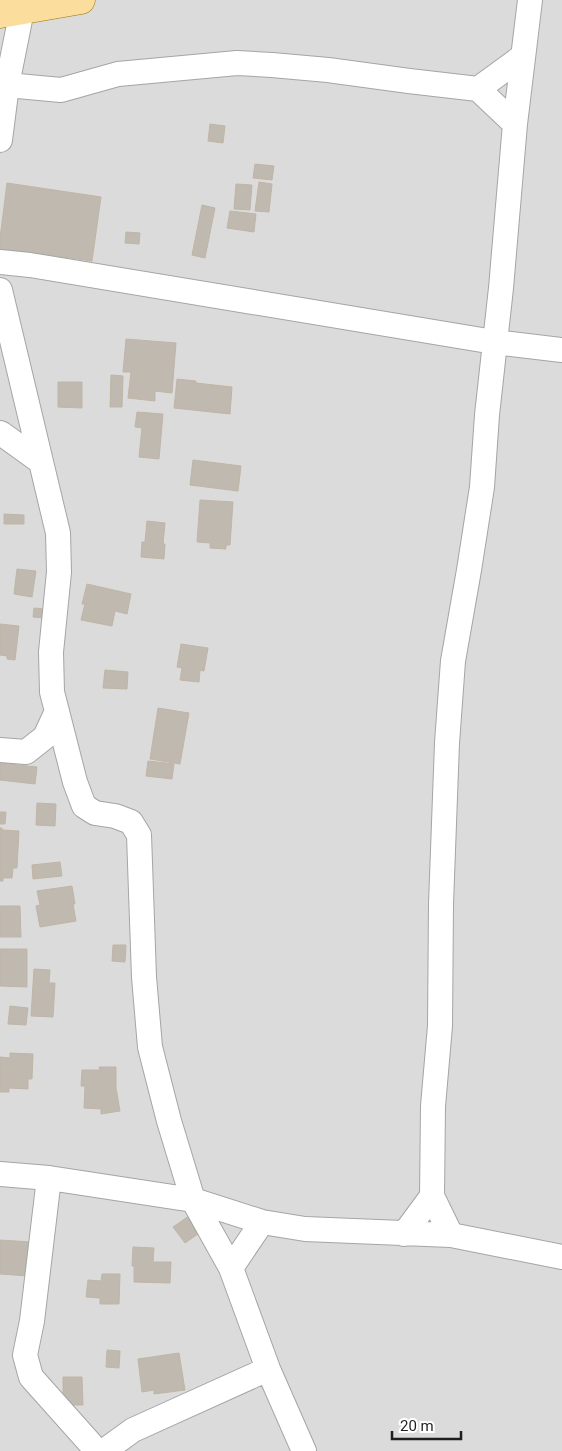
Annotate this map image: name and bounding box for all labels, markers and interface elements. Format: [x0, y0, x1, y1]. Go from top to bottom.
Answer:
scale bar [392, 1408, 461, 1440]
text: 20 m [400, 1417, 434, 1435]

